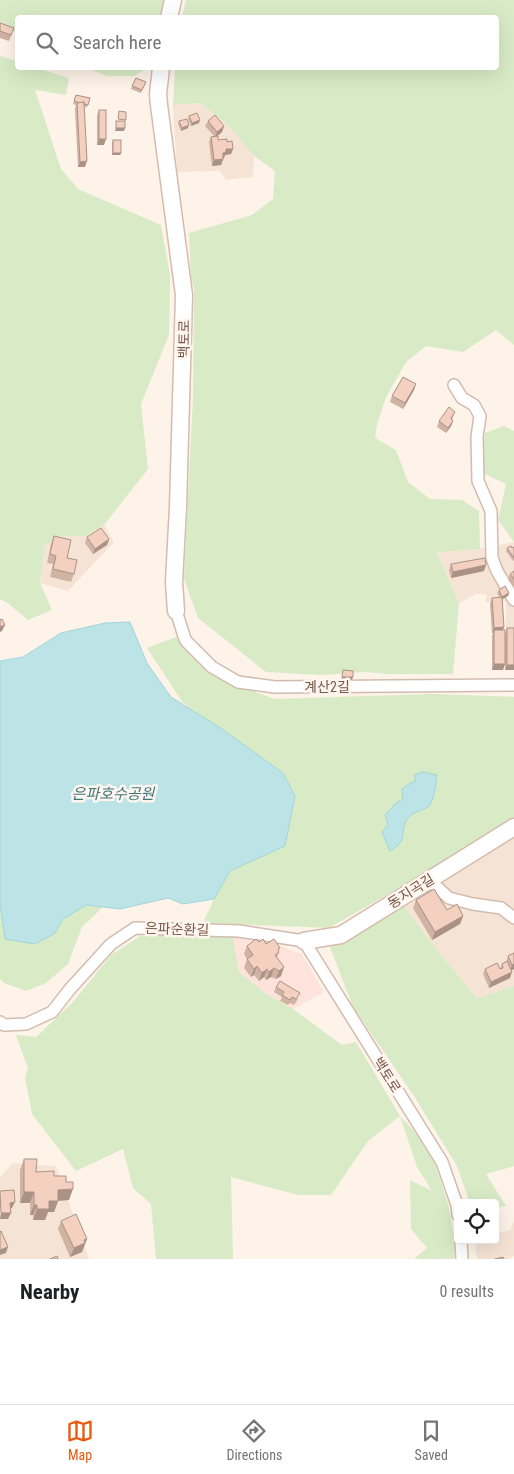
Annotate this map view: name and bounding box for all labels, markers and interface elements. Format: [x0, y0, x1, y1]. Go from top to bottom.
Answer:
search box [15, 15, 499, 70]
icon: search [33, 29, 61, 57]
text: Search here [73, 31, 161, 54]
street label: 백토로 [176, 319, 192, 358]
street label: 계산2길 [304, 679, 350, 695]
water label: 은파호수공원 [72, 785, 156, 803]
street label: 동지곡길 [385, 871, 437, 911]
street label: 은파순환길 [145, 920, 209, 938]
street label: 백토로 [370, 1054, 404, 1096]
map controls [454, 1199, 499, 1244]
button: locate [454, 1199, 499, 1244]
text: Nearby [20, 1280, 79, 1304]
text: 0 results [439, 1282, 494, 1301]
tab: Map [66, 1417, 94, 1463]
tab: Directions [226, 1417, 282, 1463]
tab: Saved [415, 1417, 448, 1463]

